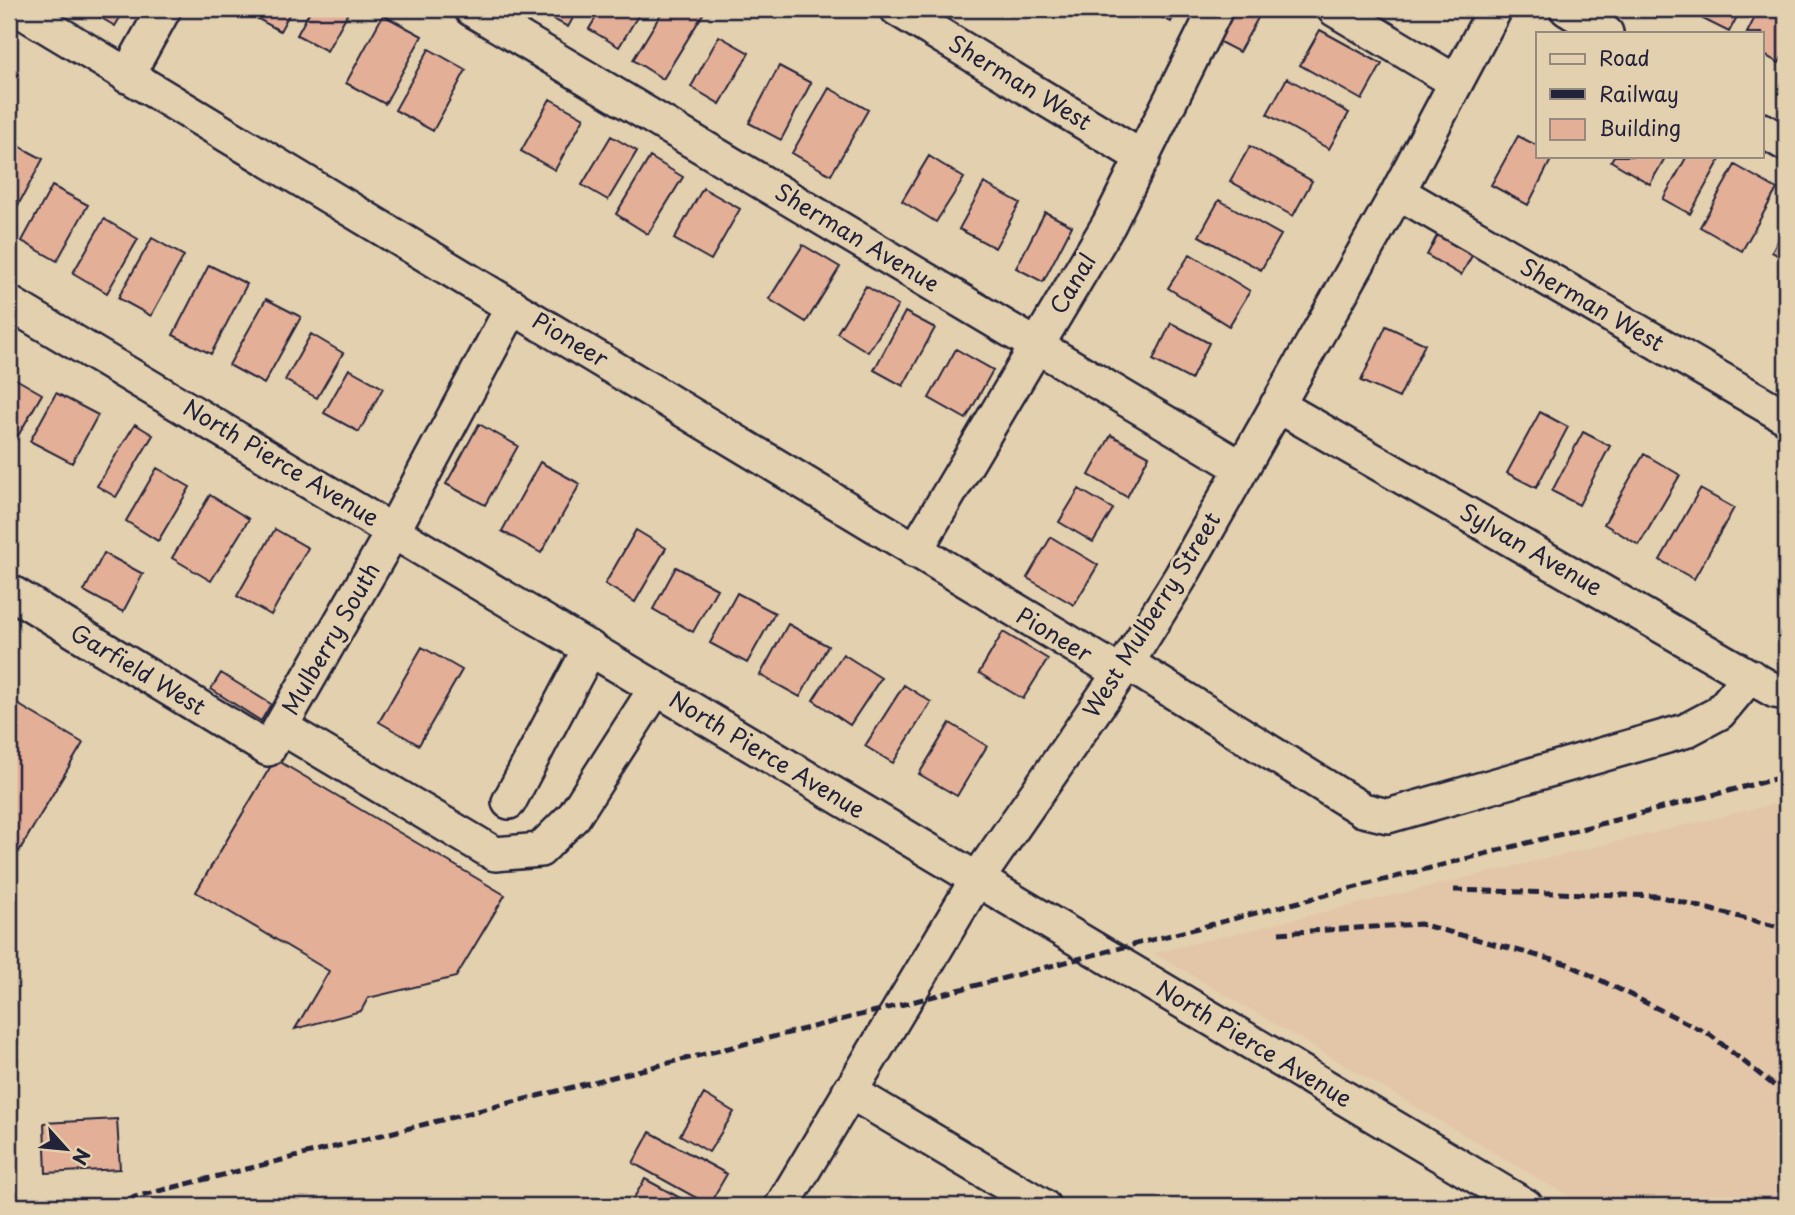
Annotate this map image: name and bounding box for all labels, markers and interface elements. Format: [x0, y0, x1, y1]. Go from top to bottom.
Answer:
street label: Sherman West [943, 25, 1099, 138]
legend [1536, 32, 1764, 158]
text: Road [1599, 41, 1650, 73]
text: Railway [1599, 77, 1679, 109]
text: Building [1599, 111, 1681, 143]
street label: Sherman Avenue [769, 174, 947, 300]
street label: Canal [1040, 246, 1104, 320]
street label: Sherman West [1514, 248, 1671, 359]
street label: Pioneer [526, 302, 616, 375]
street label: North Pierce Avenue [177, 389, 386, 534]
street label: Sylvan Avenue [1454, 494, 1610, 604]
street label: West Mulberry Street [1073, 505, 1228, 724]
street label: Mulberry South [272, 555, 388, 721]
street label: Pioneer [1010, 597, 1100, 670]
street label: Garfield West [64, 614, 213, 723]
street label: North Pierce Avenue [663, 681, 872, 826]
street label: North Pierce Avenue [1150, 970, 1359, 1115]
north arrow [32, 1114, 102, 1184]
text: N [66, 1144, 98, 1170]

